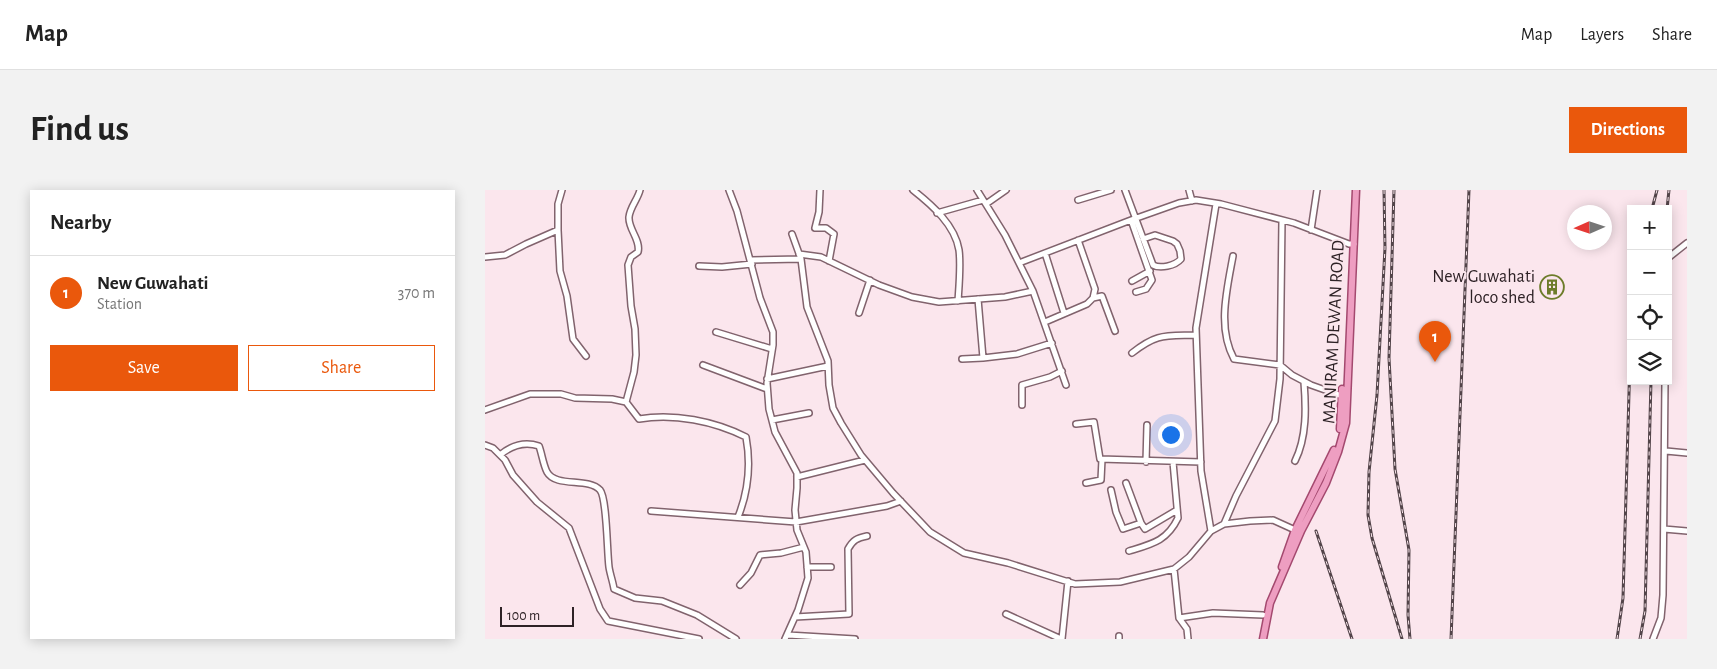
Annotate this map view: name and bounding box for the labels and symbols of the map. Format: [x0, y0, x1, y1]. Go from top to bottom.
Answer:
north arrow [1567, 205, 1612, 250]
street label: MANIRAM DEWAN ROAD [1320, 240, 1348, 424]
place label: New Guwahati loco shed [1432, 268, 1535, 307]
building icon: New Guwahati loco shed [1539, 274, 1565, 300]
pin: 1 [1419, 321, 1451, 362]
your location [1158, 422, 1184, 448]
scale bar [500, 604, 574, 627]

